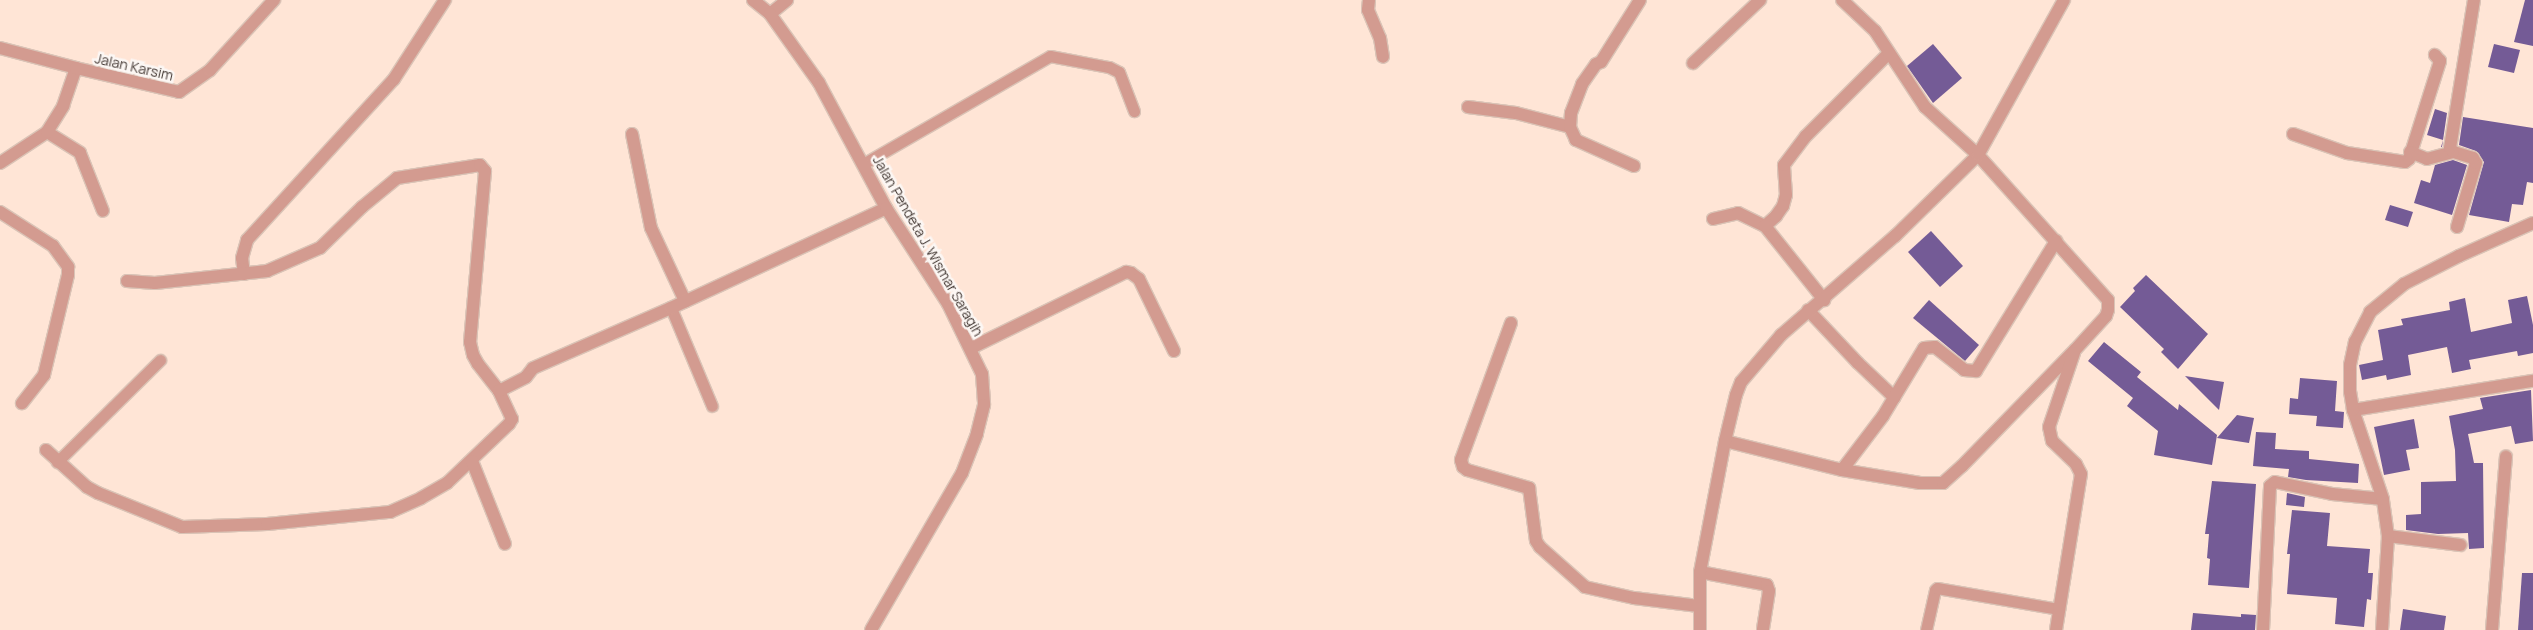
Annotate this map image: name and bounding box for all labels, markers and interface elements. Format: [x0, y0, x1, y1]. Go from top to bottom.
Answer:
street label: Jalan Karsim [93, 50, 175, 84]
street label: Jalan Pendeta J. Wismar Saragih [869, 153, 987, 339]

